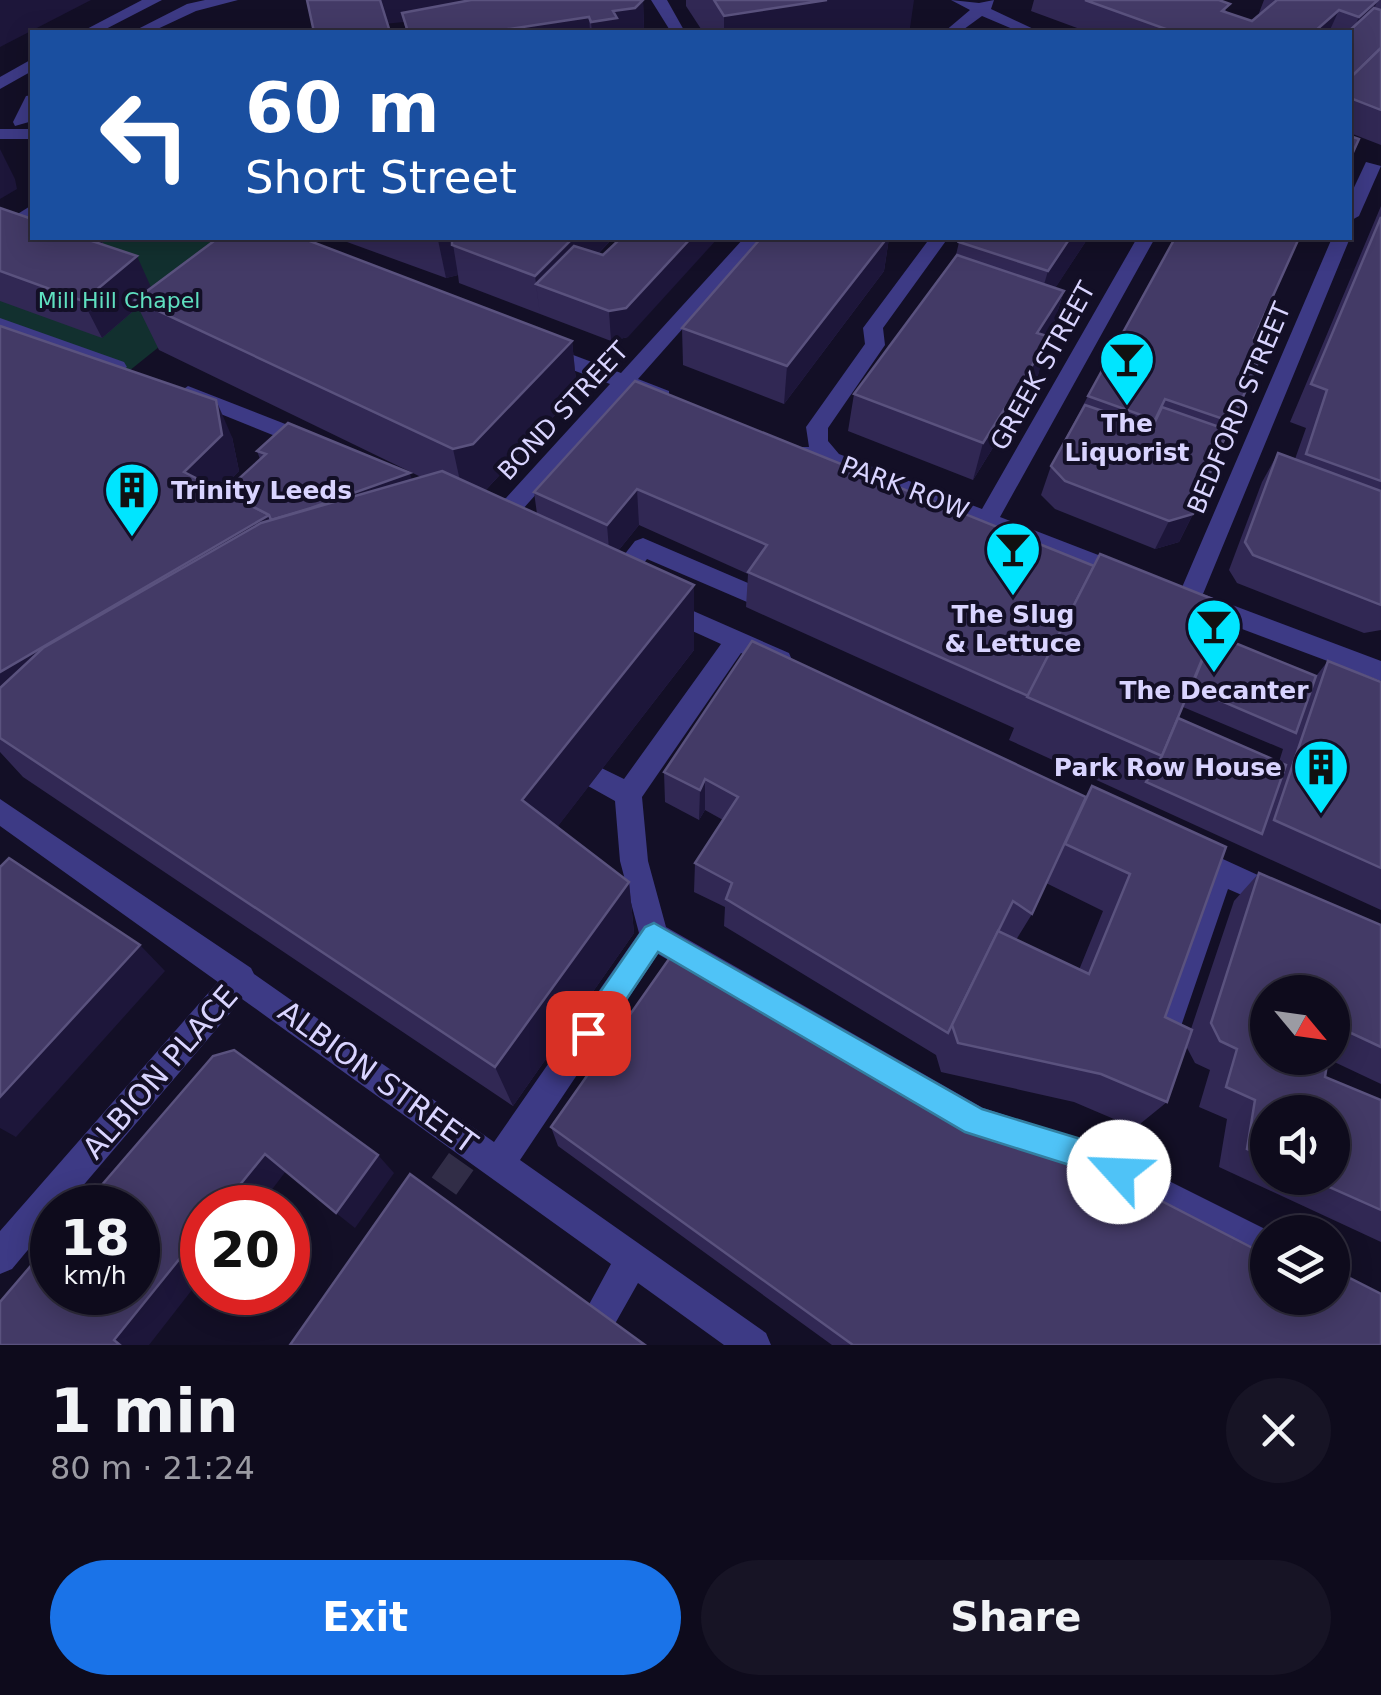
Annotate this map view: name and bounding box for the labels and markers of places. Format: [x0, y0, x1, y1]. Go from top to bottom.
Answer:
bar icon: The Liquorist [1097, 329, 1157, 408]
place label: The Liquorist [1064, 409, 1190, 467]
building icon: Trinity Leeds [102, 460, 162, 539]
place label: Trinity Leeds [171, 476, 352, 505]
bar icon: The Slug & Lettuce [983, 519, 1043, 598]
bar icon: The Decanter [1184, 596, 1244, 675]
place label: The Slug & Lettuce [945, 600, 1081, 658]
place label: The Decanter [1120, 676, 1309, 705]
building icon: Park Row House [1291, 737, 1351, 816]
place label: Park Row House [1054, 753, 1282, 782]
pin [546, 991, 631, 1076]

